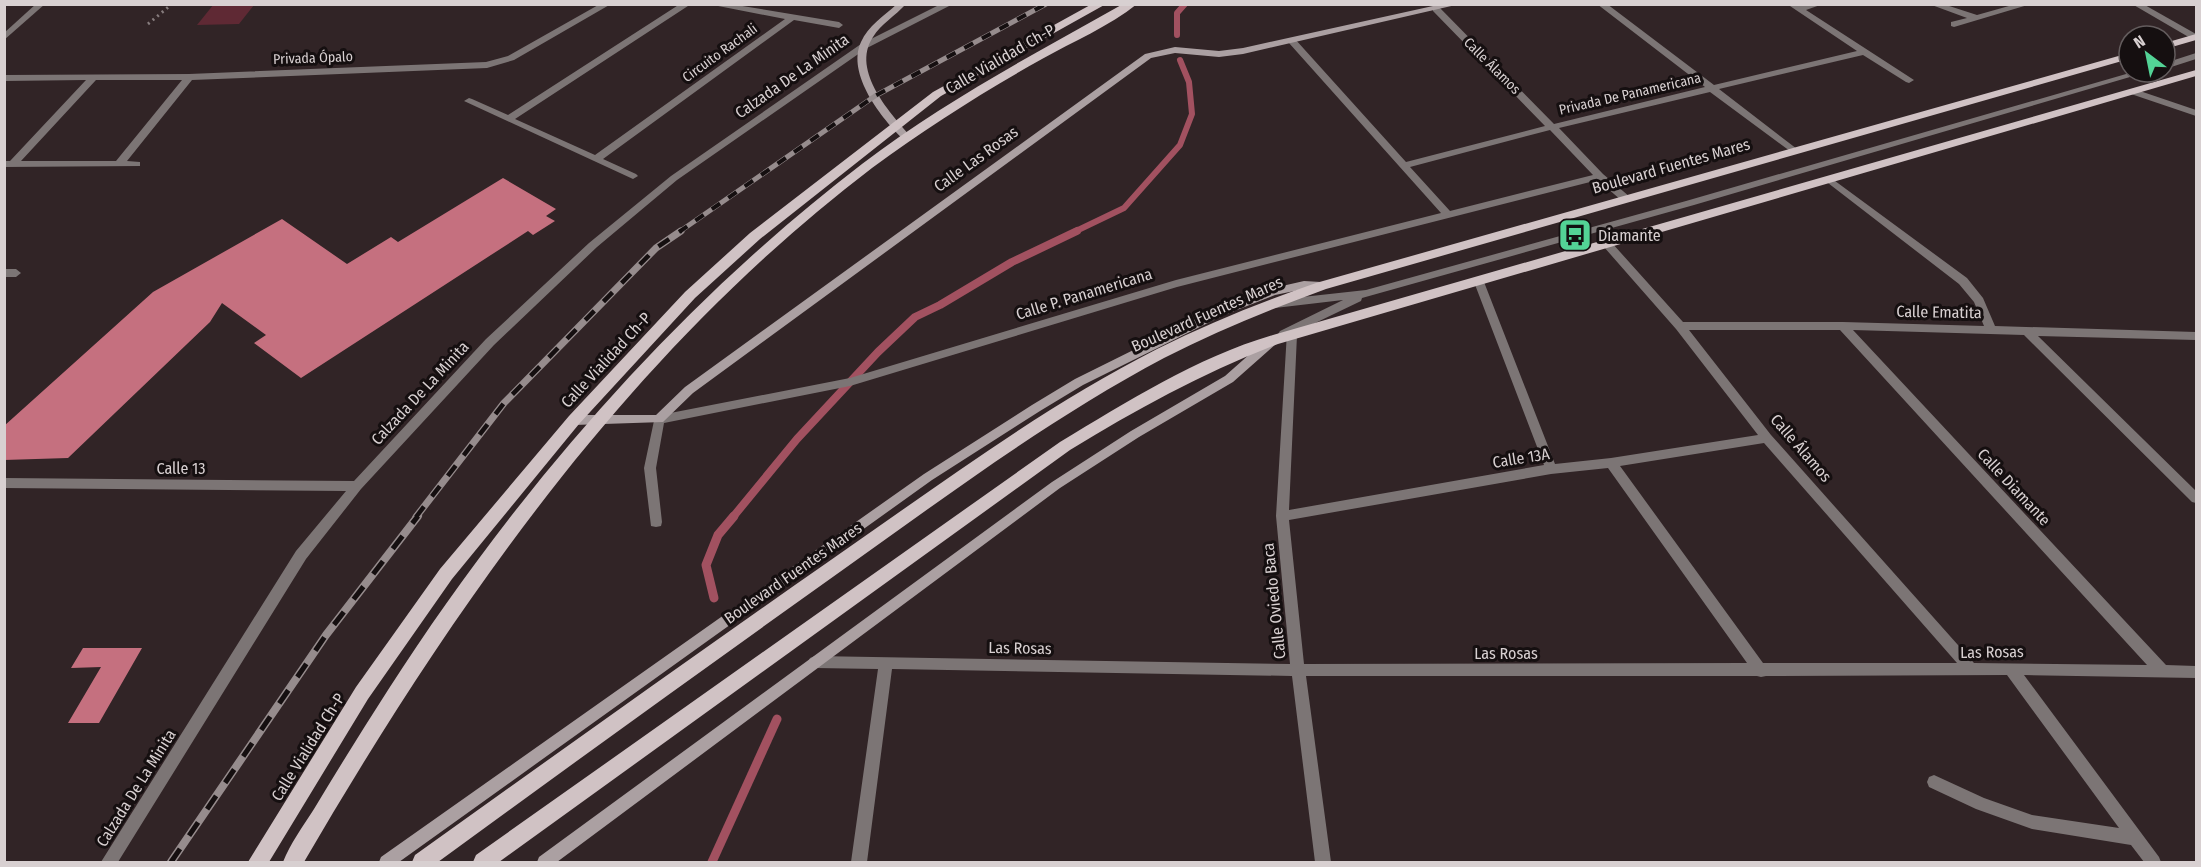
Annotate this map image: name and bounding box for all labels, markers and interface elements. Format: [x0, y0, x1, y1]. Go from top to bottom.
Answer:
street label: Circuito Rachali [679, 20, 761, 86]
street label: Calle Vialidad Ch-P [942, 20, 1058, 98]
north arrow [2117, 24, 2177, 84]
street label: Calzada De La Minita [731, 30, 853, 122]
text: N [2130, 31, 2148, 52]
street label: Calle Álamos [1460, 33, 1525, 98]
street label: Privada Ópalo [273, 47, 353, 68]
street label: Privada De Panamericana [1557, 69, 1703, 119]
street label: Calle Las Rosas [930, 122, 1022, 196]
street label: Boulevard Fuentes Mares [1590, 134, 1752, 198]
bus stop icon: Diamante [1557, 217, 1593, 253]
place label: Diamante [1598, 226, 1661, 245]
street label: Calle P. Panamericana [1014, 264, 1155, 324]
street label: Boulevard Fuentes Mares [1128, 272, 1286, 356]
street label: Calle Ematita [1896, 302, 1982, 322]
street label: Calle Vialidad Ch-P [557, 308, 655, 412]
street label: Calzada De La Minita [367, 337, 473, 449]
street label: Calle Álamos [1766, 410, 1836, 486]
street label: Calle 13A [1491, 444, 1551, 472]
street label: Calle Diamante [1974, 445, 2055, 529]
street label: Calle 13 [156, 459, 206, 478]
street label: Boulevard Fuentes Mares [721, 518, 866, 628]
street label: Calle Oviedo Baca [1258, 542, 1290, 660]
street label: Las Rosas [988, 638, 1052, 658]
street label: Las Rosas [1960, 642, 2024, 662]
street label: Las Rosas [1474, 644, 1538, 663]
street label: Calle Vialidad Ch-P [267, 690, 349, 804]
street label: Calzada De La Minita [92, 726, 180, 850]

